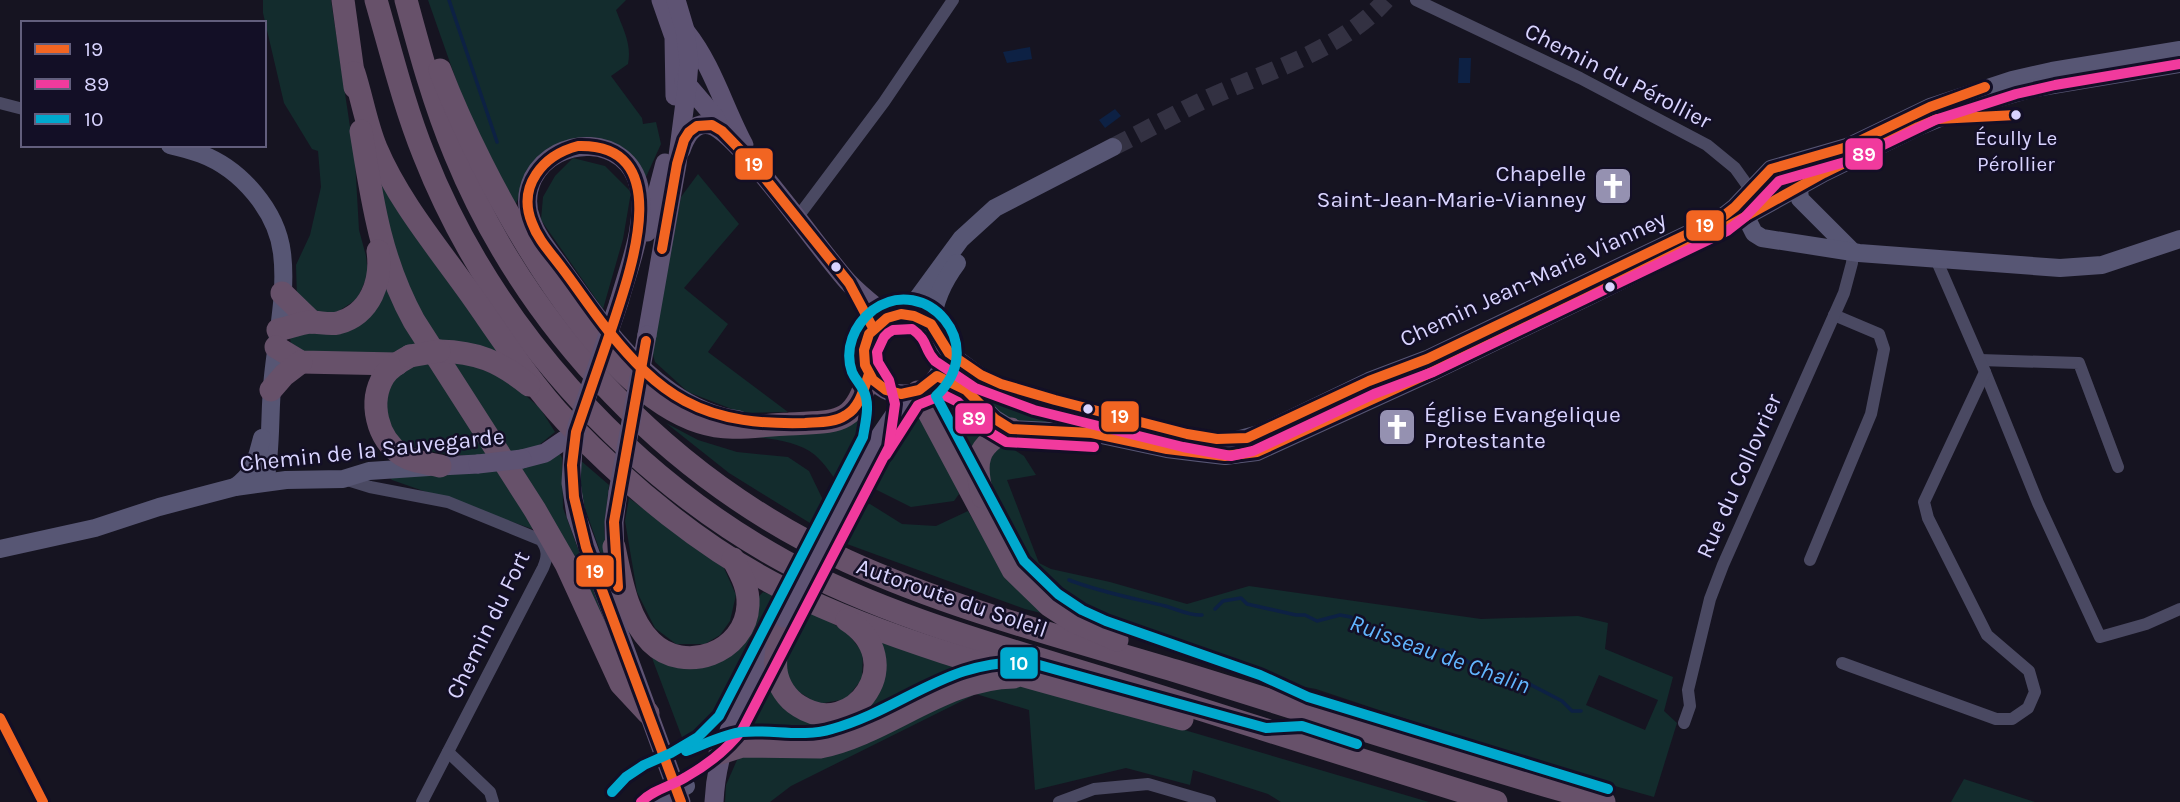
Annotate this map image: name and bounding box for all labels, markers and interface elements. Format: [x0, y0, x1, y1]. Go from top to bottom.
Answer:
street label: Chemin du Pérollier [1520, 17, 1716, 135]
legend [21, 21, 266, 147]
text: 19 [84, 37, 103, 61]
text: 89 [84, 72, 109, 96]
text: 10 [84, 107, 103, 131]
marker: Écully Le Pérollier [2009, 108, 2023, 122]
place label: Écully Le Pérollier [1975, 126, 2057, 176]
line badge: 89 [1844, 137, 1884, 171]
text: 89 [1852, 144, 1876, 166]
line badge: 19 [734, 147, 774, 181]
text: 19 [745, 154, 763, 176]
place label: Chapelle Saint-Jean-Marie-Vianney [1317, 160, 1586, 213]
church icon: Chapelle Saint-Jean-Marie-Vianney [1592, 165, 1634, 207]
street label: Chemin Jean-Marie Vianney [1396, 205, 1671, 353]
line badge: 19 [1685, 209, 1725, 242]
text: 19 [1696, 215, 1714, 237]
unlabelled marker [829, 260, 843, 274]
unlabelled marker [1603, 280, 1617, 294]
street label: Rue du Collovrier [1691, 389, 1788, 562]
line badge: 19 [1100, 400, 1140, 433]
place label: Église Evangelique Protestante [1424, 401, 1621, 454]
line badge: 89 [954, 402, 994, 435]
unlabelled marker [1081, 402, 1095, 416]
text: 19 [1111, 406, 1129, 428]
church icon: Église Evangelique Protestante [1376, 406, 1418, 448]
text: 89 [962, 408, 986, 430]
street label: Chemin de la Sauvegarde [238, 423, 506, 477]
street label: Chemin du Fort [440, 546, 536, 703]
street label: Autoroute du Soleil [853, 553, 1051, 643]
line badge: 19 [575, 554, 615, 588]
text: 19 [586, 561, 604, 583]
water label: Ruisseau de Chalin [1346, 608, 1534, 700]
line badge: 10 [999, 646, 1039, 680]
text: 10 [1010, 653, 1028, 675]

